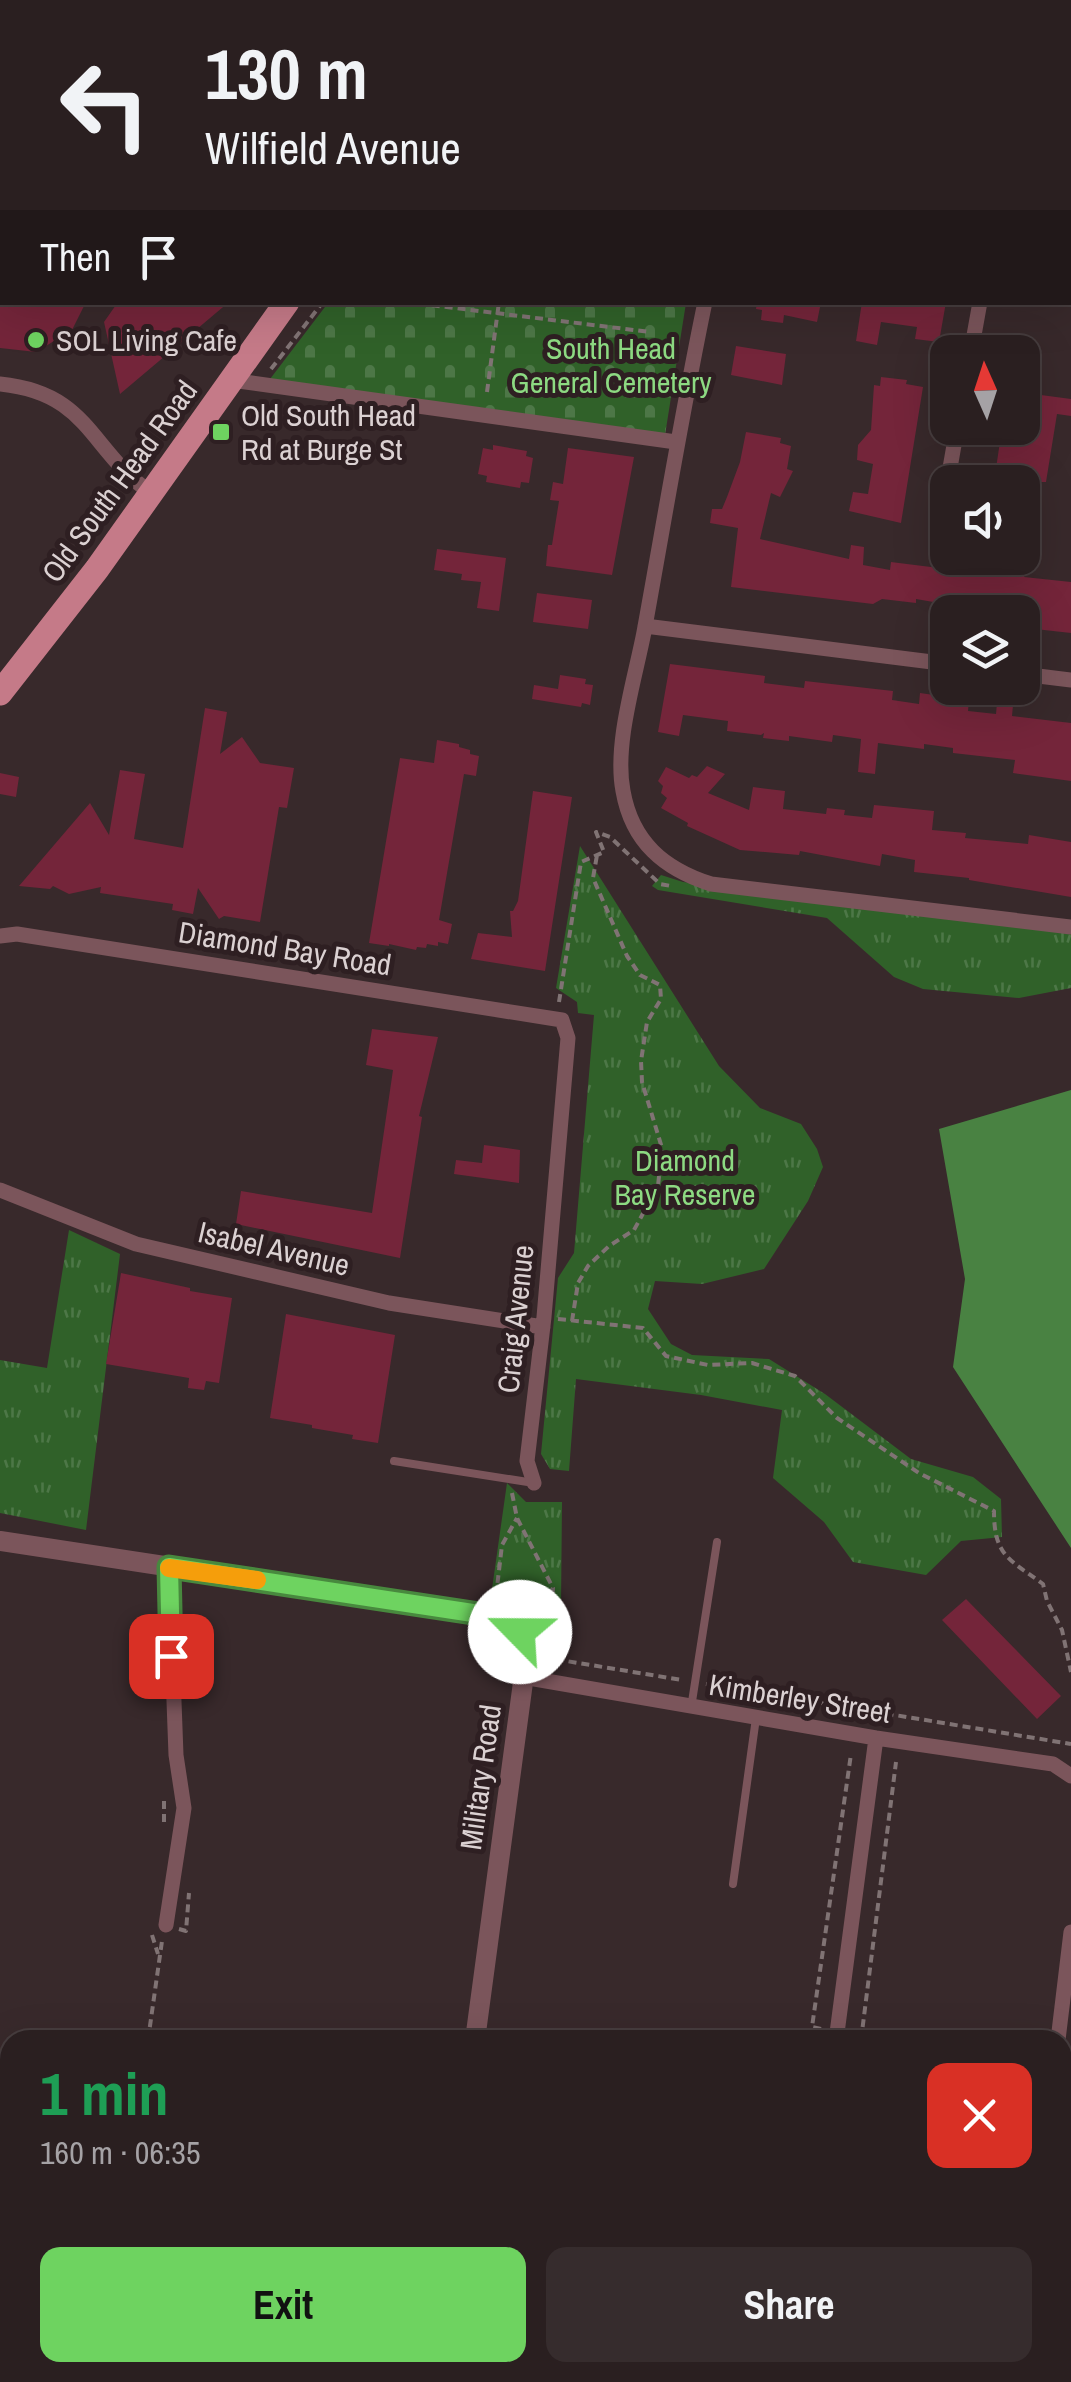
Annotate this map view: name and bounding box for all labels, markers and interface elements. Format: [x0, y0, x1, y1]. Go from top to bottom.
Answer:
text: 130 m [205, 27, 368, 121]
icon: left [40, 40, 170, 170]
text: Wilfield Avenue [205, 117, 461, 178]
icon: arrive [131, 230, 186, 285]
text: Then [40, 232, 111, 283]
place label: SOL Living Cafe [56, 320, 237, 360]
park label: South Head General Cemetery [511, 328, 712, 402]
marker: SOL Living Cafe [25, 329, 47, 351]
north arrow [930, 335, 1040, 445]
map controls [930, 335, 1040, 705]
street label: Old South Head Road [32, 372, 206, 590]
place label: Old South Head Rd at Burge St [241, 395, 416, 469]
marker: Old South Head Rd at Burge St [210, 421, 232, 443]
button: sound [930, 465, 1040, 575]
button: layers [930, 595, 1040, 705]
street label: Diamond Bay Road [176, 911, 394, 985]
park label: Diamond Bay Reserve [615, 1140, 755, 1214]
street label: Isabel Avenue [194, 1211, 354, 1285]
street label: Craig Avenue [487, 1243, 543, 1395]
position arrow [468, 1580, 572, 1684]
pin [129, 1614, 214, 1699]
icon: arrive [144, 1629, 199, 1684]
street label: Kimberley Street [706, 1664, 894, 1732]
street label: Military Road [450, 1702, 510, 1852]
text: 1 min [40, 2053, 169, 2134]
button: close [927, 2063, 1032, 2168]
text: 160 m · 06:35 [40, 2131, 200, 2174]
button: Exit [40, 2247, 526, 2362]
button: Share [546, 2247, 1032, 2362]

